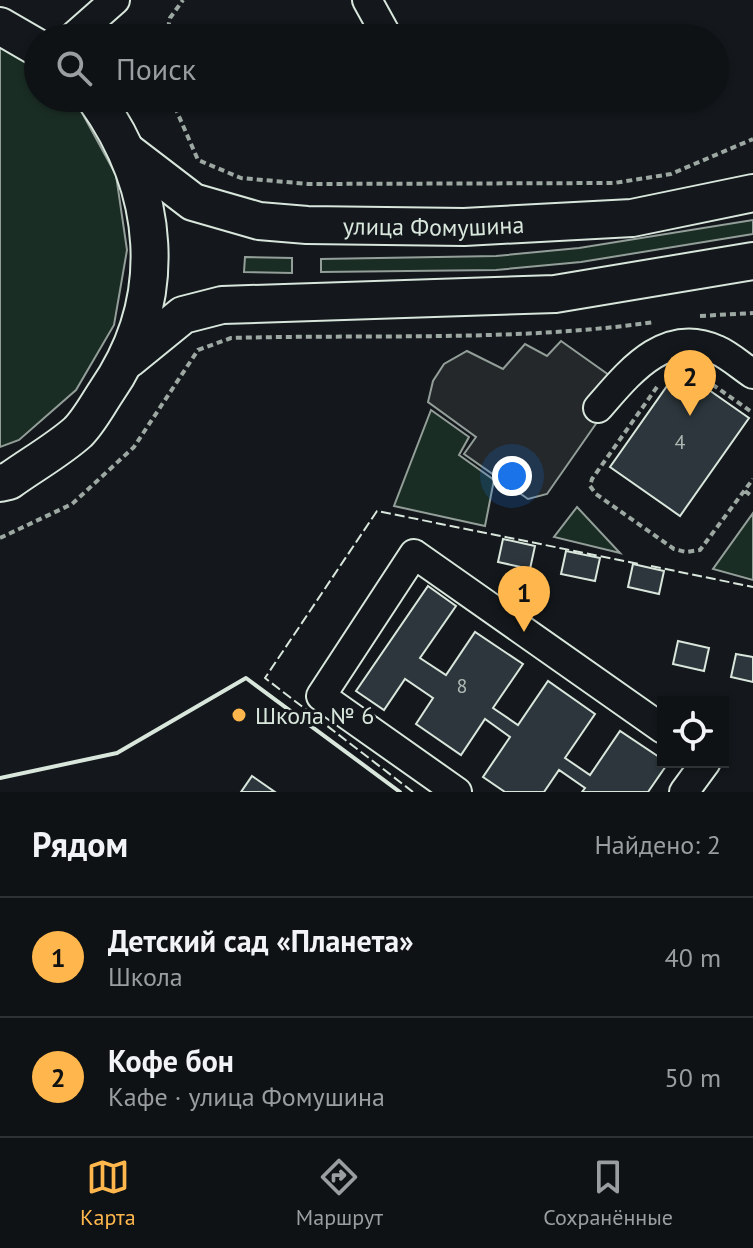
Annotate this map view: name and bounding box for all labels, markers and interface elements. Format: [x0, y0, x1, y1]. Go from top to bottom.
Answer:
search box [24, 24, 729, 112]
icon: search [52, 46, 96, 90]
text: Поиск [116, 49, 196, 88]
street label: улица Фомушина [343, 208, 525, 243]
pin: 2 [664, 350, 716, 416]
house number: 4 [675, 429, 686, 455]
your location [492, 456, 532, 496]
pin: 1 [498, 566, 550, 632]
house number: 8 [457, 673, 467, 699]
map controls [657, 696, 729, 768]
button: locate [657, 696, 729, 768]
place label: Школа № 6 [255, 700, 374, 731]
marker: Школа № 6 [230, 706, 248, 724]
text: Рядом [32, 822, 128, 866]
text: Найдено: 2 [594, 828, 721, 861]
text: Детский сад «Планета» [108, 921, 414, 960]
text: 1 [51, 941, 65, 974]
text: 40 m [665, 941, 721, 974]
text: Школа [108, 960, 183, 993]
text: Кофе бон [108, 1041, 234, 1080]
text: 2 [51, 1061, 65, 1094]
text: 50 m [665, 1061, 721, 1094]
text: Кафе · улица Фомушина [108, 1080, 385, 1113]
tab: Карта [80, 1155, 136, 1231]
tab: Маршрут [296, 1155, 383, 1231]
tab: Сохранённые [543, 1155, 673, 1231]

